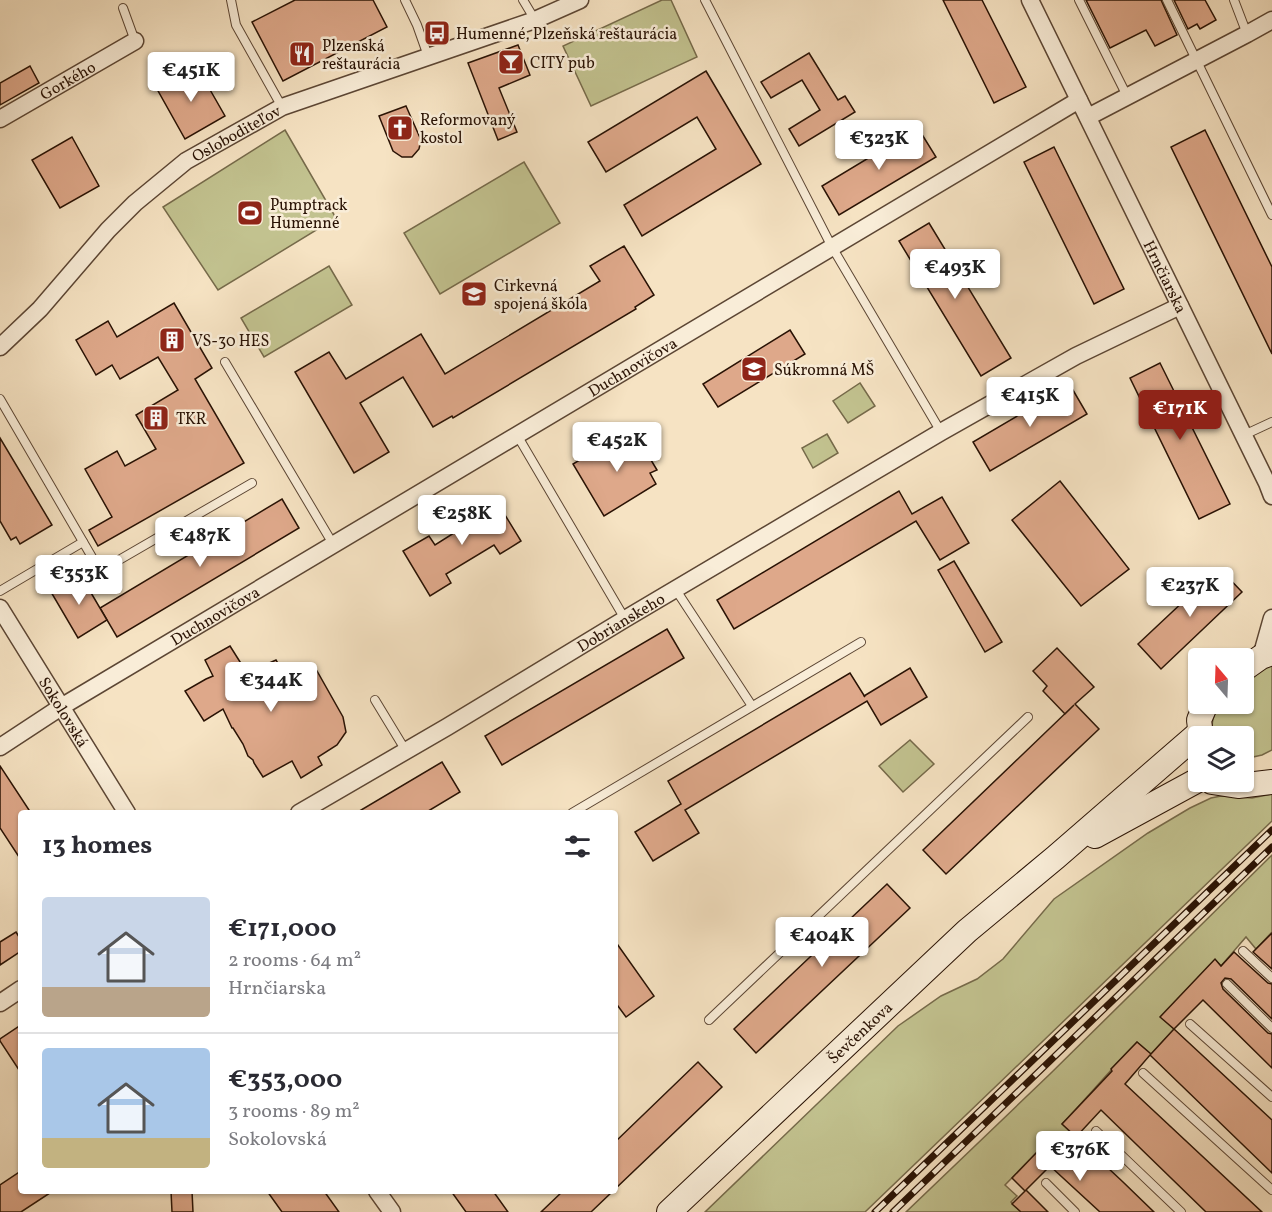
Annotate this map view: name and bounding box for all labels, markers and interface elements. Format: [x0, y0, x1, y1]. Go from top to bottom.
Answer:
bus stop icon: Humenné, Plzeňská reštaurácia [422, 18, 452, 48]
place label: Humenné, Plzeňská reštaurácia [456, 24, 677, 46]
place label: Plzenská reštaurácia [322, 36, 400, 76]
restaurant icon: Plzenská reštaurácia [287, 39, 317, 69]
bar icon: CITY pub [496, 47, 526, 77]
pin: €451K [149, 52, 233, 103]
place label: CITY pub [530, 53, 595, 75]
street label: Gorkého [37, 57, 100, 107]
text: €451K [162, 57, 220, 85]
street label: Osloboditeľov [188, 101, 286, 168]
place label: Reformovaný kostol [420, 110, 516, 150]
church icon: Reformovaný kostol [385, 113, 415, 143]
pin: €323K [837, 120, 921, 171]
text: €323K [849, 125, 909, 153]
place label: Pumptrack Humenné [270, 195, 348, 235]
sports icon: Pumptrack Humenné [235, 198, 265, 228]
street label: Hrnčiarska [1137, 237, 1191, 318]
pin: €493K [913, 249, 997, 300]
text: €493K [924, 254, 986, 282]
place label: Cirkevná spojená škola [494, 276, 588, 316]
school or university icon: Cirkevná spojená škola [459, 279, 489, 309]
building icon: VS-30 HES [157, 325, 187, 355]
place label: VS-30 HES [192, 331, 269, 353]
street label: Duchnovičova [585, 333, 682, 403]
school or university icon: Súkromná MŠ [739, 354, 769, 384]
place label: Súkromná MŠ [774, 359, 874, 382]
pin: €415K [988, 377, 1072, 428]
text: €415K [1001, 382, 1060, 410]
pin: €171K [1138, 390, 1222, 441]
text: €171K [1153, 395, 1207, 423]
building icon: TKR [141, 403, 171, 433]
place label: TKR [176, 409, 207, 431]
pin: €452K [575, 422, 659, 473]
text: €452K [586, 427, 648, 455]
pin: €258K [420, 495, 504, 546]
text: €258K [432, 500, 492, 528]
pin: €487K [158, 517, 242, 568]
text: €487K [169, 522, 231, 550]
pin: €353K [37, 555, 121, 606]
text: €353K [49, 560, 109, 588]
pin: €237K [1148, 567, 1232, 618]
text: €237K [1160, 572, 1220, 600]
street label: Duchnovičova [167, 582, 264, 652]
street label: Dobrianskeho [573, 589, 670, 659]
north arrow [1188, 648, 1254, 714]
map controls [1188, 648, 1254, 792]
pin: €344K [229, 662, 313, 713]
text: €344K [239, 667, 303, 695]
street label: Sokolovská [32, 673, 93, 752]
button: layers [1188, 726, 1254, 792]
text: 13 homes [42, 828, 152, 864]
icon: filters [561, 830, 594, 863]
text: €171,000 [228, 911, 337, 947]
pin: €404K [780, 917, 864, 968]
icon: home [90, 921, 162, 993]
text: €404K [789, 922, 855, 950]
text: 2 rooms · 64 m² [228, 947, 361, 975]
text: Hrnčiarska [228, 975, 326, 1003]
street label: Ševčenkova [823, 998, 898, 1070]
text: €353,000 [228, 1062, 342, 1098]
icon: home [90, 1072, 162, 1144]
text: 3 rooms · 89 m² [228, 1098, 360, 1126]
text: Sokolovská [228, 1126, 327, 1154]
pin: €376K [1038, 1131, 1122, 1182]
text: €376K [1050, 1136, 1110, 1164]

